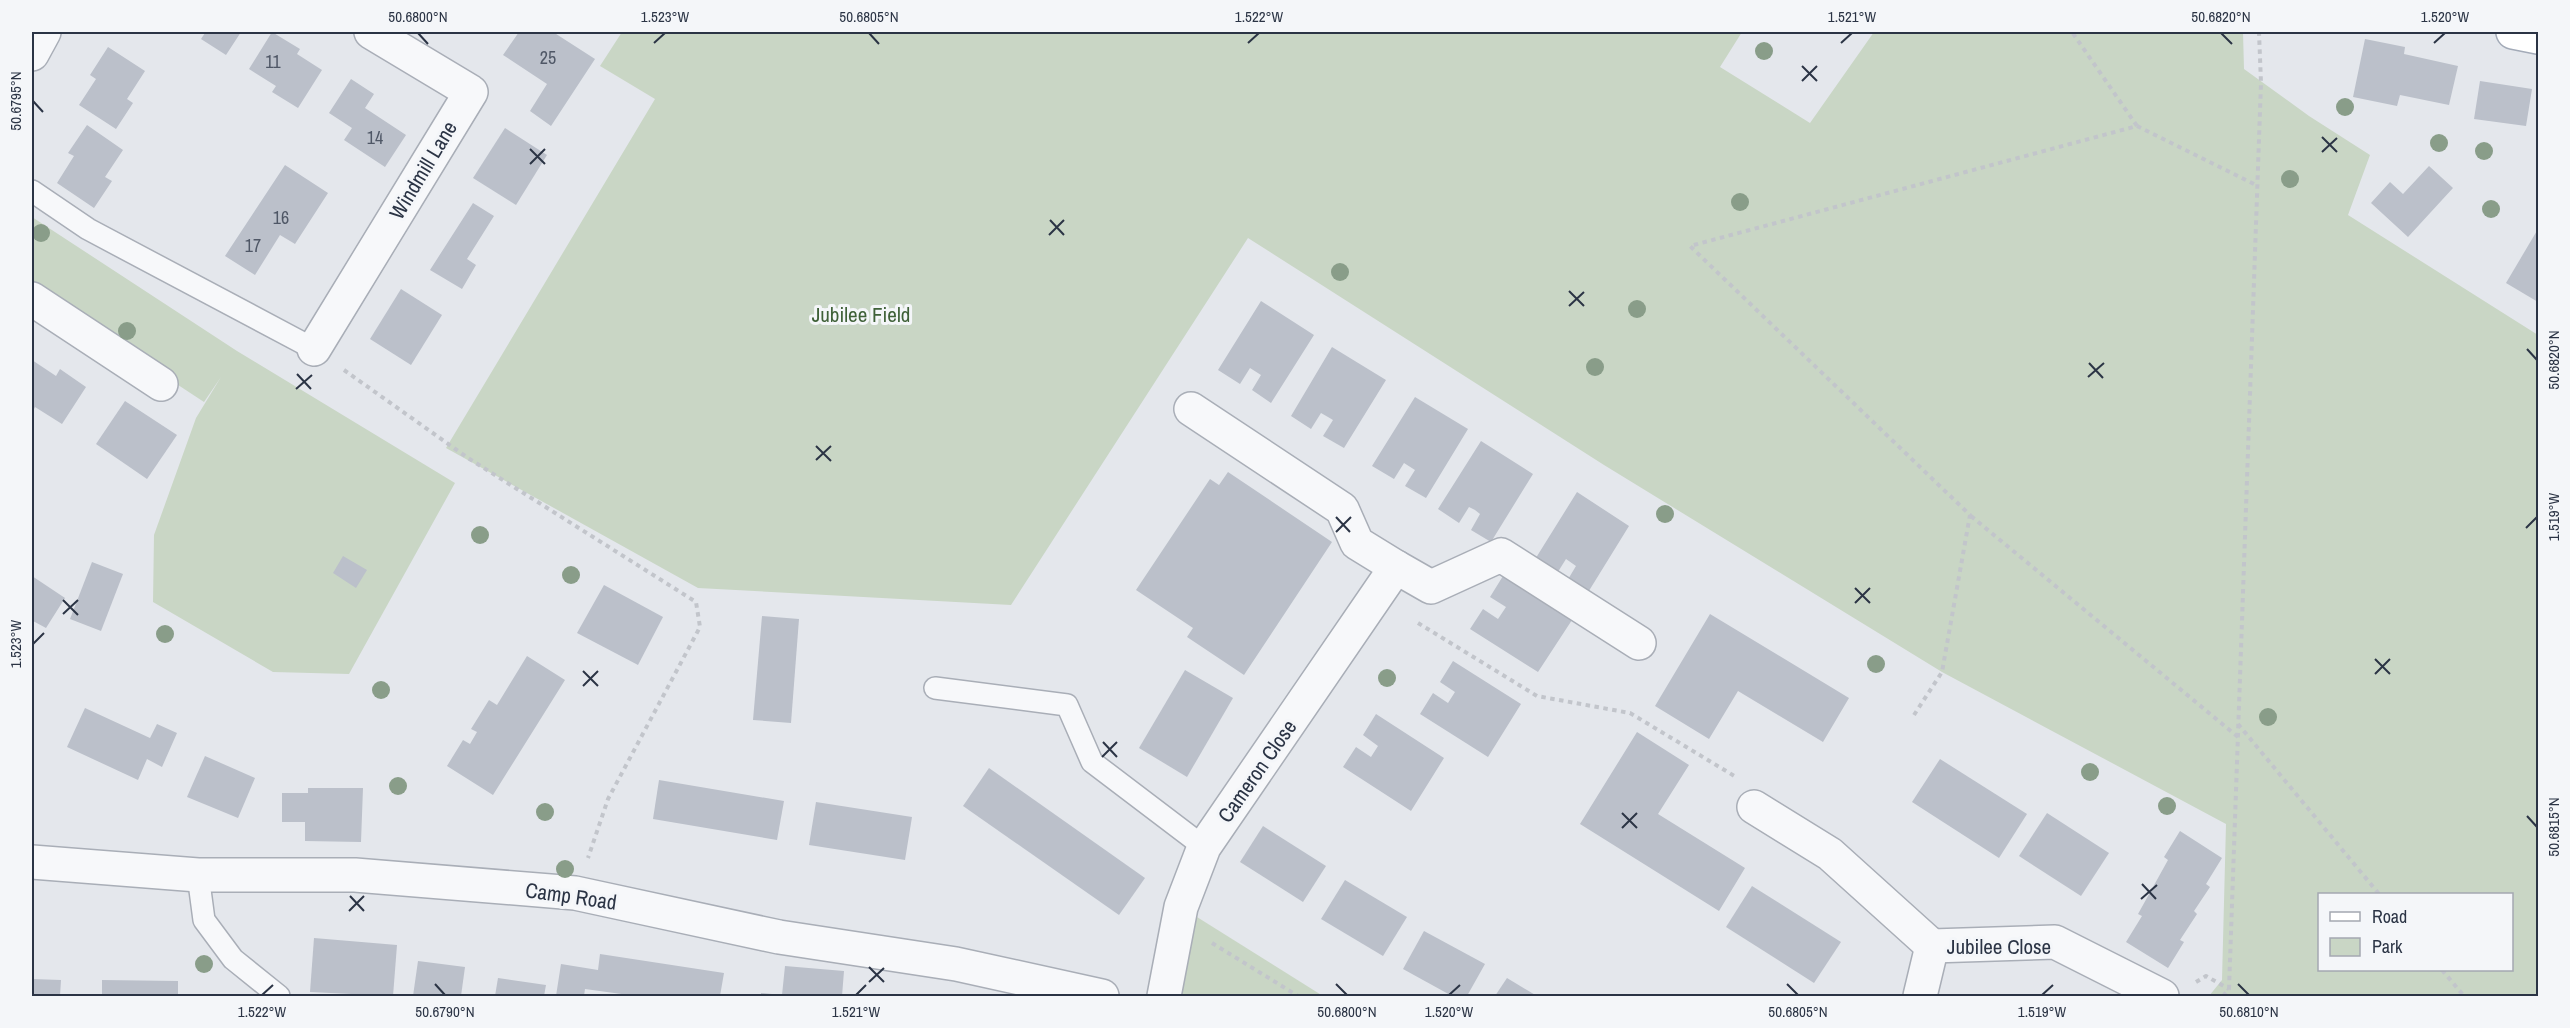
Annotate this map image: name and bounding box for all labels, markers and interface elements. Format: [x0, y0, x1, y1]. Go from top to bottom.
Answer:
text: 50.6800°N [388, 6, 448, 27]
text: 1.523°W [641, 6, 690, 27]
text: 50.6805°N [839, 6, 899, 27]
text: 1.522°W [1235, 6, 1284, 27]
text: 1.521°W [1828, 6, 1877, 27]
text: 50.6820°N [2191, 6, 2251, 27]
text: 1.520°W [2421, 6, 2470, 27]
house number: 25 [540, 45, 556, 70]
house number: 11 [265, 49, 281, 74]
text: 50.6795°N [5, 71, 26, 131]
street label: Windmill Lane [382, 115, 464, 225]
house number: 14 [367, 125, 383, 150]
house number: 16 [273, 205, 289, 230]
house number: 17 [245, 233, 261, 258]
park label: Jubilee Field [812, 300, 910, 329]
text: 50.6820°N [2543, 330, 2564, 390]
text: 1.519°W [2543, 492, 2564, 541]
text: 1.523°W [5, 619, 26, 668]
street label: Cameron Close [1211, 714, 1303, 828]
text: 50.6815°N [2543, 797, 2564, 857]
street label: Camp Road [523, 875, 619, 917]
legend [2318, 893, 2513, 971]
text: Road [2372, 904, 2407, 929]
street label: Jubilee Close [1947, 932, 2051, 961]
text: Park [2372, 934, 2403, 959]
text: 1.522°W [238, 1001, 287, 1022]
text: 50.6790°N [415, 1001, 475, 1022]
text: 1.521°W [832, 1001, 881, 1022]
text: 50.6800°N [1317, 1001, 1377, 1022]
text: 1.520°W [1425, 1001, 1474, 1022]
text: 50.6805°N [1768, 1001, 1828, 1022]
text: 1.519°W [2018, 1001, 2067, 1022]
text: 50.6810°N [2219, 1001, 2279, 1022]

